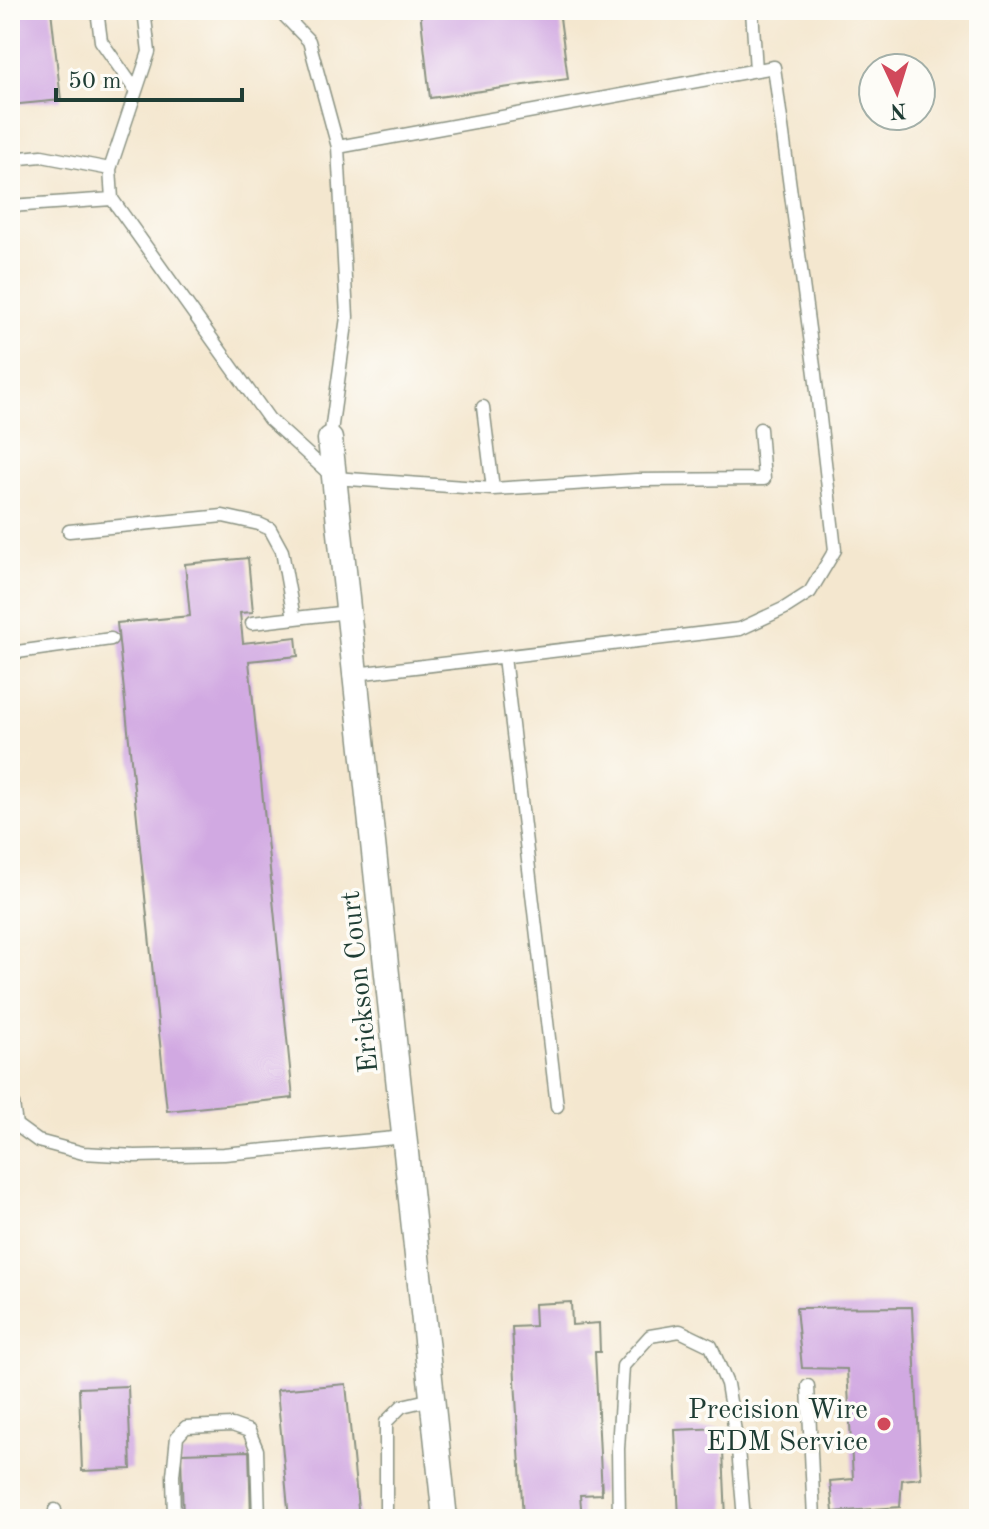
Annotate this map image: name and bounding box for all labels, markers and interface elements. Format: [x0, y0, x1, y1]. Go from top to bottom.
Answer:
scale bar [56, 52, 242, 102]
north arrow [857, 52, 937, 132]
text: 50 m [68, 70, 122, 94]
text: N [889, 98, 907, 122]
street label: Erickson Court [337, 889, 384, 1074]
place label: Precision Wire EDM Service [688, 1397, 868, 1457]
marker: Precision Wire EDM Service [875, 1415, 893, 1433]

